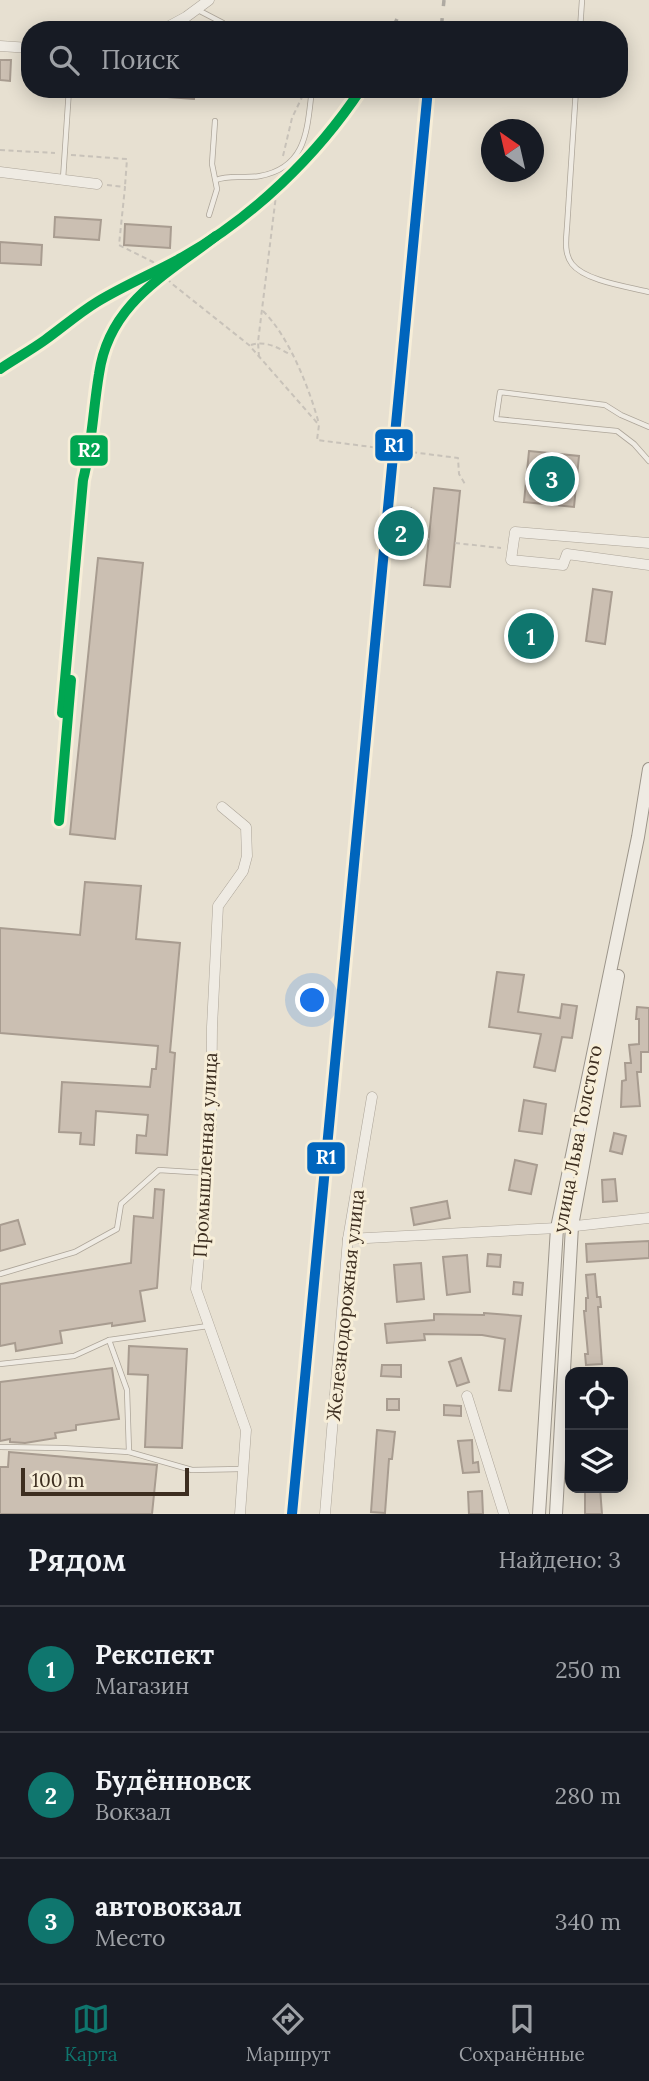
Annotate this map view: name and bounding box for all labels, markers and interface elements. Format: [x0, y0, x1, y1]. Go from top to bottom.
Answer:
search box [21, 21, 628, 98]
icon: search [45, 41, 83, 79]
text: Поиск [101, 43, 180, 76]
north arrow [481, 119, 544, 182]
line badge: R1 [374, 428, 414, 462]
text: R1 [384, 433, 404, 457]
line badge: R2 [69, 434, 109, 467]
text: R2 [77, 438, 101, 462]
pin: 3 [529, 453, 575, 505]
pin: 2 [378, 507, 424, 559]
pin: 1 [508, 610, 554, 662]
your location [295, 983, 329, 1017]
street label: улица Льва Толстого [547, 1043, 607, 1235]
street label: Промышленная улица [188, 1051, 222, 1258]
line badge: R1 [306, 1141, 346, 1175]
text: R1 [316, 1145, 336, 1169]
street label: Железнодорожная улица [321, 1188, 369, 1422]
map controls [565, 1367, 628, 1493]
button: locate [565, 1367, 628, 1430]
button: layers [565, 1430, 628, 1493]
scale bar [21, 1465, 189, 1497]
text: 100 m [32, 1468, 85, 1492]
text: Рядом [28, 1541, 126, 1579]
text: Найдено: 3 [499, 1545, 621, 1574]
text: Рекспект [95, 1638, 214, 1671]
text: 1 [46, 1655, 56, 1684]
text: 250 m [555, 1655, 621, 1684]
text: Магазин [95, 1671, 189, 1700]
text: Будённовск [95, 1764, 251, 1797]
text: 2 [45, 1781, 57, 1810]
text: 280 m [555, 1781, 621, 1810]
text: Вокзал [95, 1797, 171, 1826]
text: автовокзал [95, 1890, 242, 1923]
text: 3 [45, 1907, 57, 1936]
text: 340 m [555, 1907, 621, 1936]
text: Место [95, 1923, 166, 1952]
tab: Карта [64, 2000, 117, 2066]
tab: Маршрут [246, 2000, 331, 2066]
tab: Сохранённые [459, 2000, 585, 2066]

